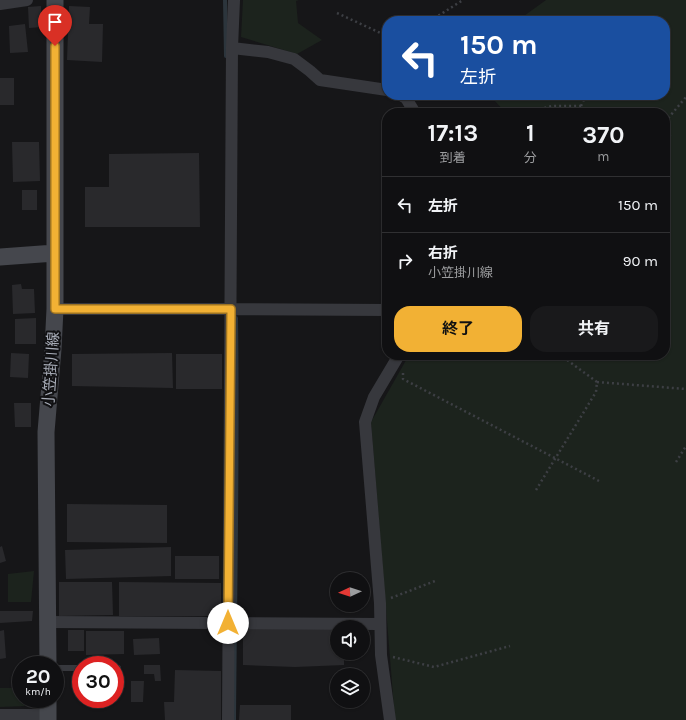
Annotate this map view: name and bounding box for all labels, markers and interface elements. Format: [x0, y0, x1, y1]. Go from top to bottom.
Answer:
pin [38, 5, 72, 46]
icon: arrive [44, 11, 66, 33]
text: 150 m [460, 28, 538, 61]
icon: left [394, 32, 446, 84]
text: 左折 [460, 66, 496, 88]
text: 17:13 [428, 119, 478, 147]
text: 1 [526, 119, 534, 147]
text: 370 [582, 121, 624, 149]
text: m [597, 149, 609, 164]
text: 到着 [440, 150, 466, 165]
text: 分 [524, 150, 537, 165]
icon: left [394, 194, 416, 216]
text: 150 m [618, 196, 658, 214]
text: 左折 [428, 197, 458, 215]
text: 右折 [428, 244, 458, 262]
icon: right [394, 250, 416, 272]
text: 90 m [623, 252, 658, 270]
text: 小笠掛川線 [428, 265, 493, 280]
button: 終了 [394, 306, 522, 352]
button: 共有 [530, 306, 658, 352]
street label: 小笠掛川線 [39, 331, 63, 407]
north arrow [330, 572, 370, 612]
map controls [330, 572, 370, 708]
position arrow [207, 602, 249, 644]
button: sound [330, 620, 370, 660]
speed limit sign: 30 [72, 656, 124, 708]
text: 20 [26, 665, 50, 688]
button: layers [330, 668, 370, 708]
text: km/h [25, 686, 51, 698]

